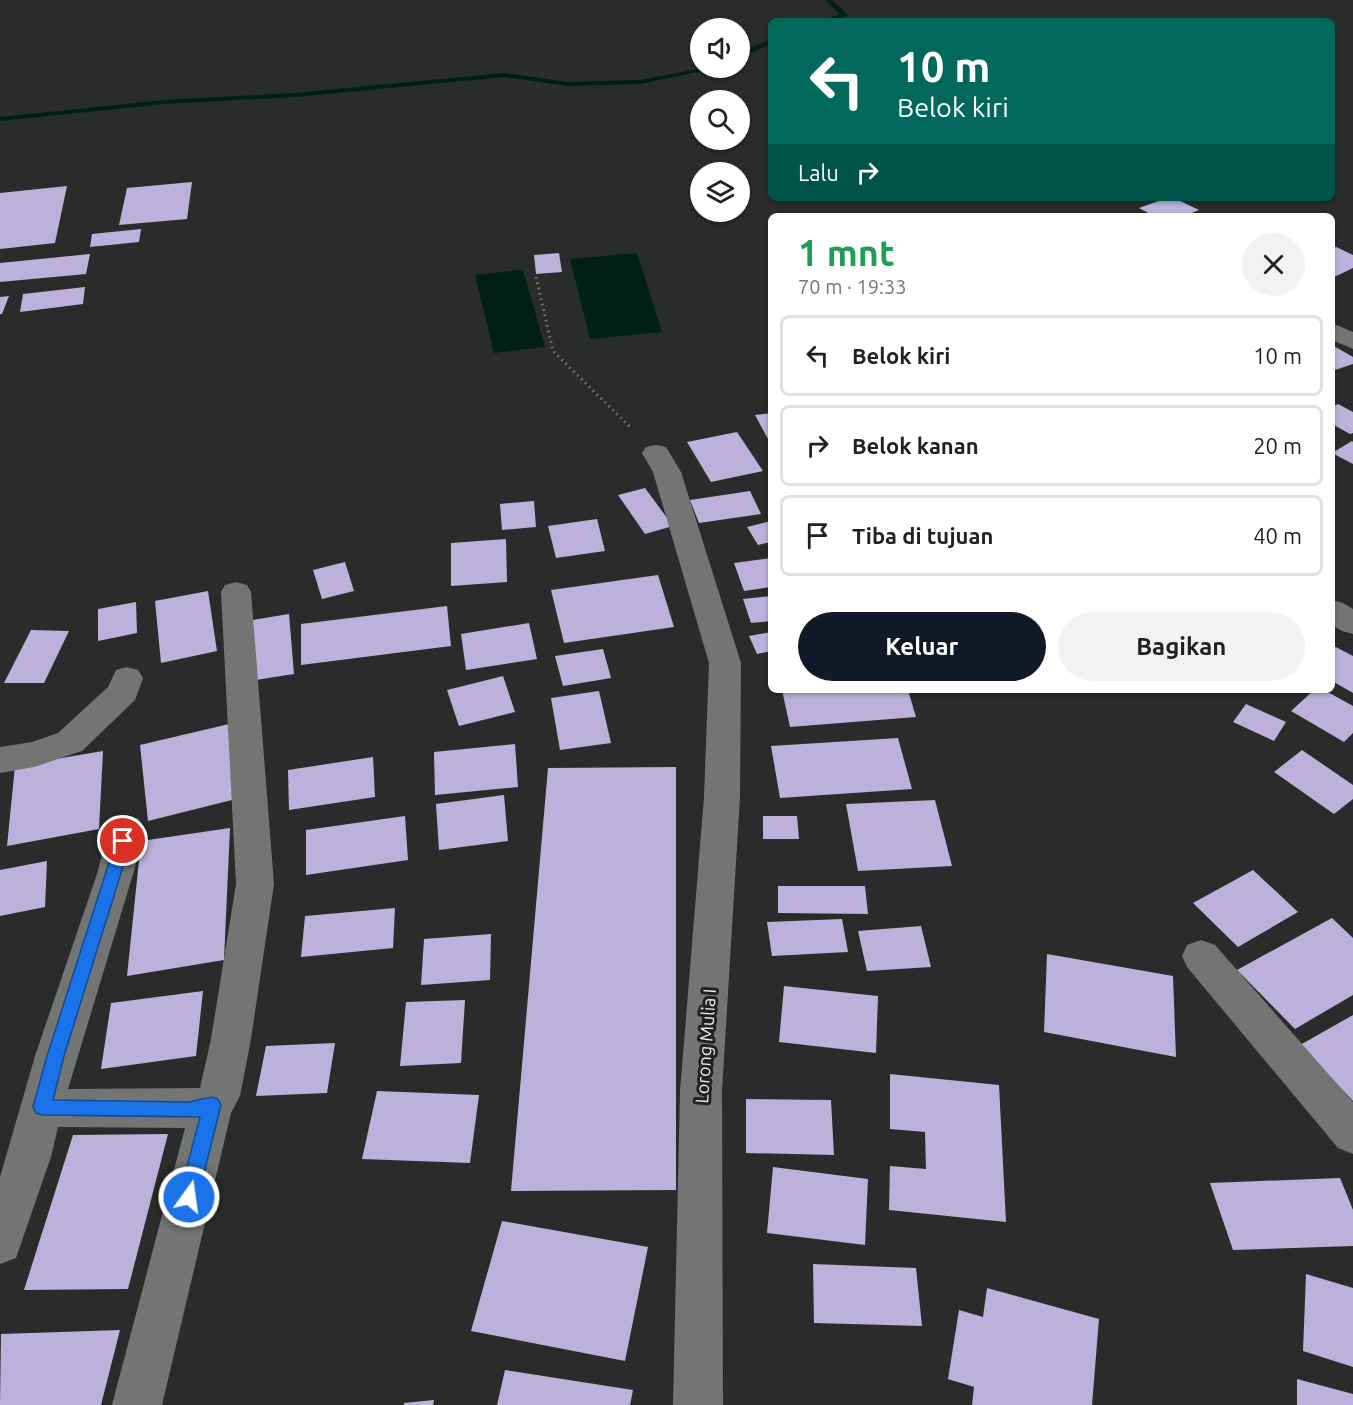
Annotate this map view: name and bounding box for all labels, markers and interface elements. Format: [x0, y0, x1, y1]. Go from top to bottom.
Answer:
map controls [690, 18, 750, 222]
button: sound [690, 18, 750, 78]
icon: left [798, 42, 876, 120]
text: 10 m [897, 43, 991, 90]
button: search [690, 90, 750, 150]
text: Belok kiri [897, 92, 1009, 122]
icon: right [851, 156, 884, 189]
text: Lalu [798, 160, 839, 185]
button: layers [690, 162, 750, 222]
text: 1 mnt [798, 232, 894, 273]
button: close [1242, 233, 1305, 296]
text: 70 m · 19:33 [798, 275, 907, 298]
icon: left [801, 339, 834, 372]
text: Belok kiri [852, 343, 950, 368]
text: 10 m [1253, 343, 1302, 368]
icon: right [801, 429, 834, 462]
text: Belok kanan [852, 433, 979, 458]
text: 20 m [1253, 433, 1302, 458]
icon: arrive [801, 519, 834, 552]
text: Tiba di tujuan [852, 523, 993, 548]
text: 40 m [1253, 523, 1302, 548]
button: Keluar [798, 612, 1046, 681]
button: Bagikan [1058, 612, 1305, 681]
pin [97, 815, 148, 866]
icon: arrive [106, 824, 139, 857]
street label: Lorong Mulia I [691, 988, 719, 1104]
position arrow [157, 1165, 221, 1229]

